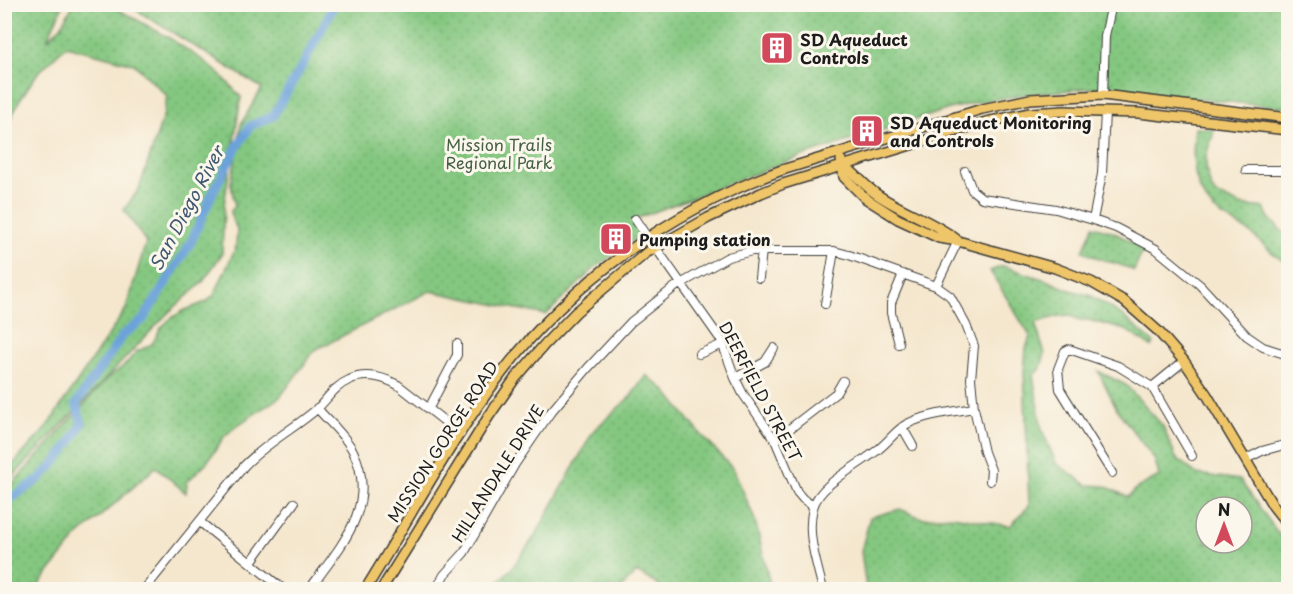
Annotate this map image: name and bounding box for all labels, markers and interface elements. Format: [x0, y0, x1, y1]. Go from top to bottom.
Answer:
place label: SD Aqueduct Controls [800, 27, 908, 69]
building icon: SD Aqueduct Controls [759, 30, 795, 66]
place label: SD Aqueduct Monitoring and Controls [890, 110, 1092, 152]
building icon: SD Aqueduct Monitoring and Controls [849, 113, 885, 149]
park label: Mission Trails Regional Park [446, 132, 553, 174]
water label: San Diego River [142, 138, 232, 275]
building icon: Pumping station [598, 221, 634, 257]
place label: Pumping station [639, 227, 771, 251]
street label: DEERFIELD STREET [714, 317, 808, 465]
street label: MISSION GORGE ROAD [381, 356, 503, 526]
street label: HILLANDALE DRIVE [445, 400, 549, 546]
north arrow [1194, 495, 1254, 555]
text: N [1218, 497, 1230, 521]

